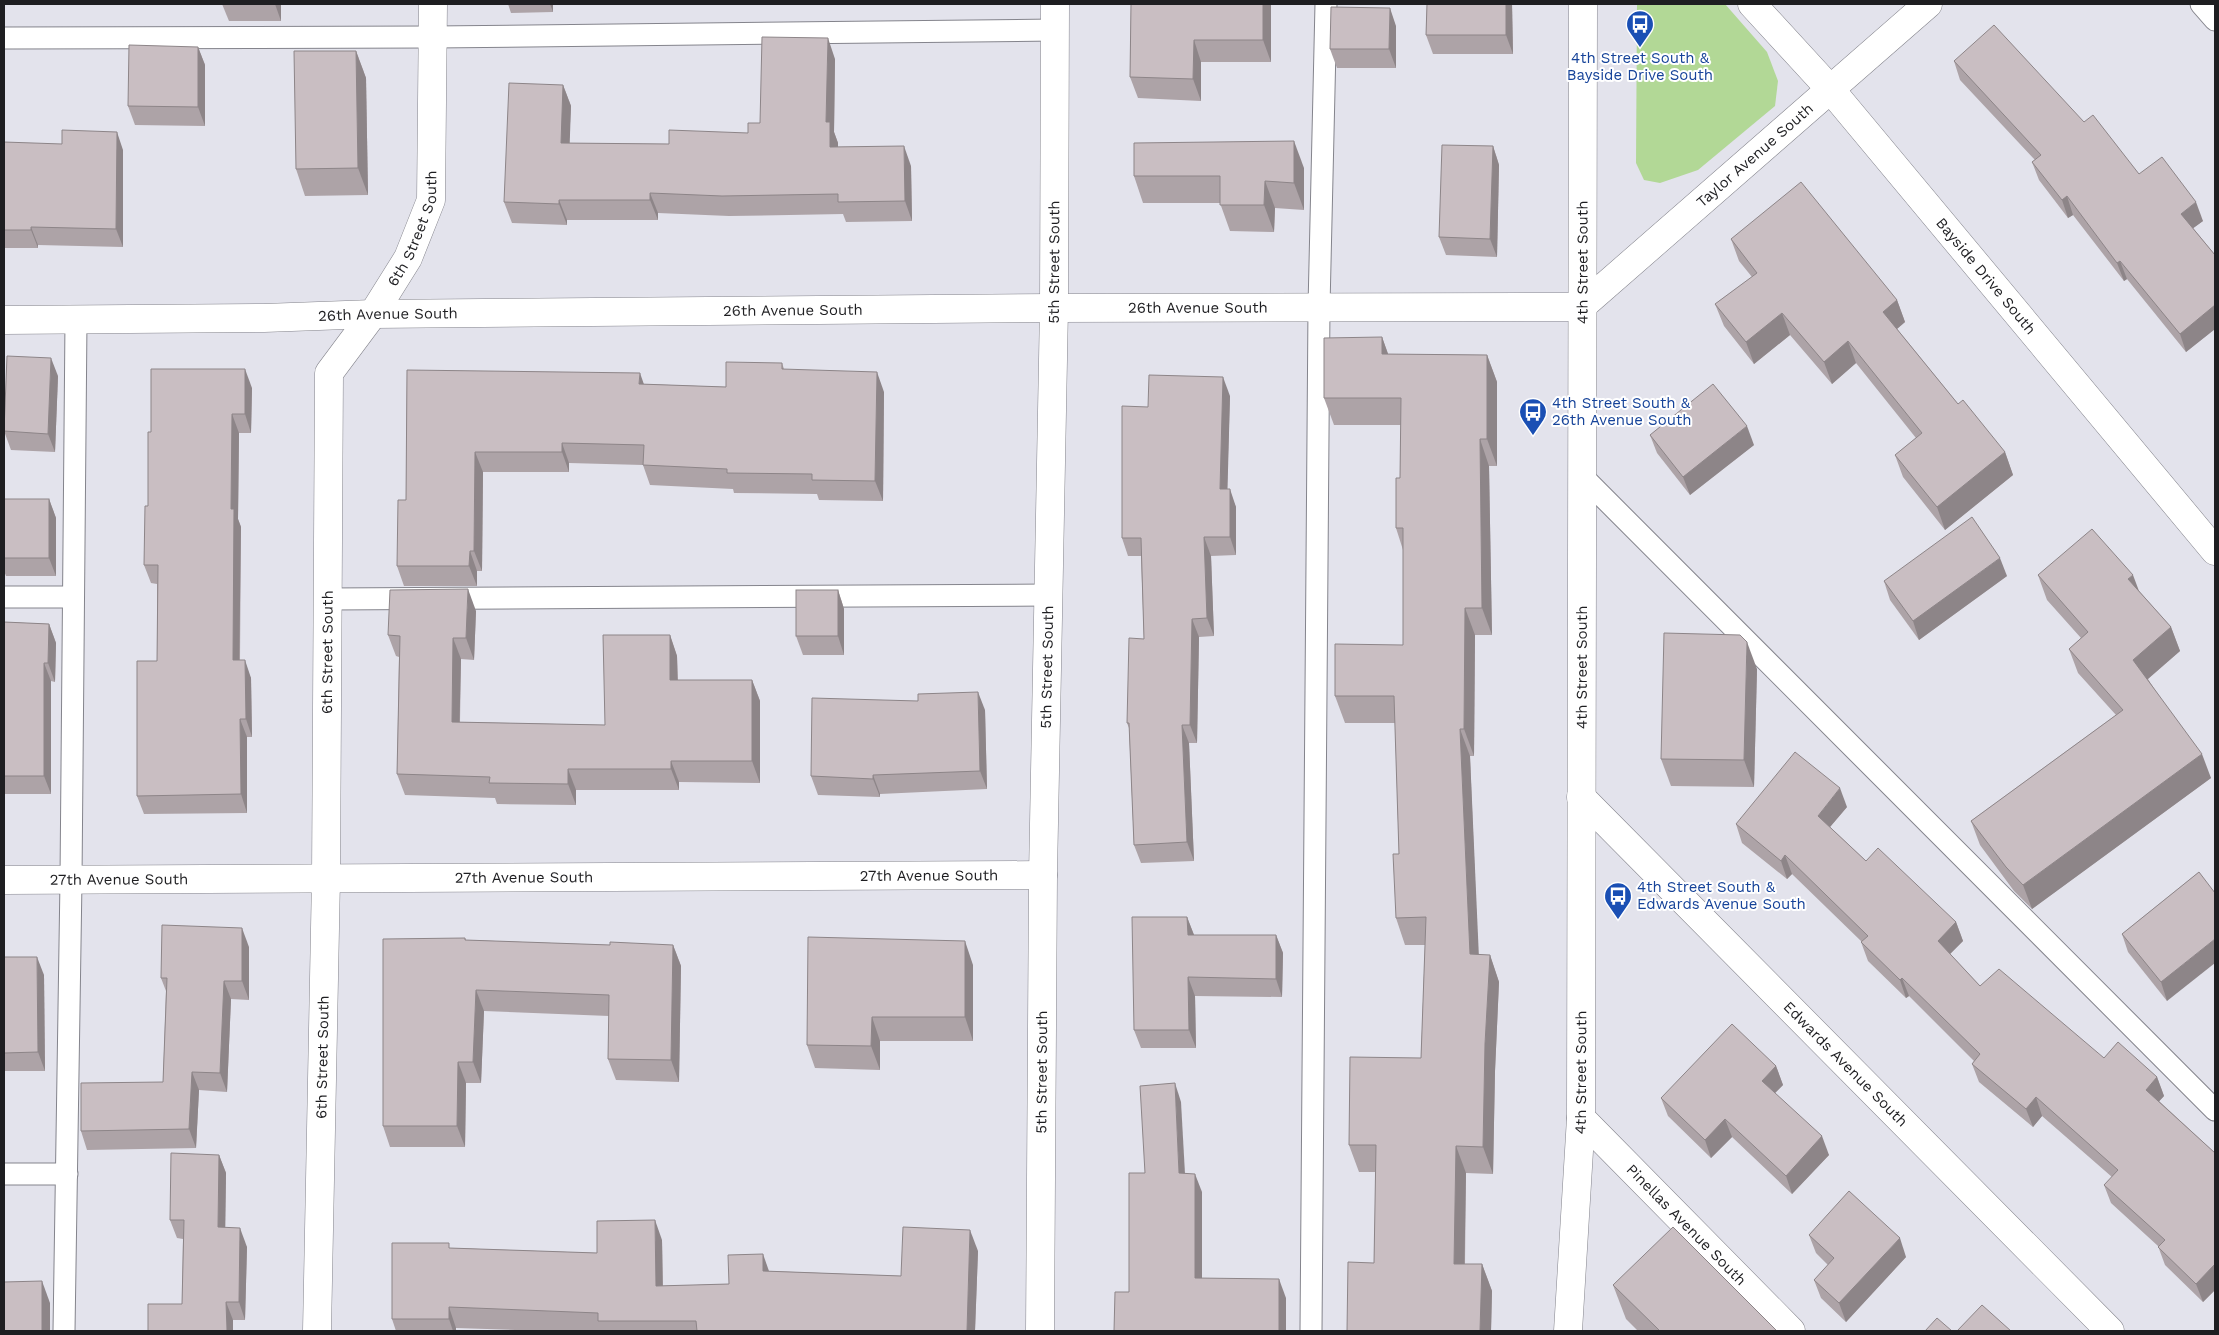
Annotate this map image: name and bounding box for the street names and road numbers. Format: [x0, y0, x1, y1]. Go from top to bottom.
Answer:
street label: Taylor Avenue South [1693, 99, 1817, 211]
street label: 6th Street South [384, 170, 440, 290]
street label: 5th Street South [1045, 200, 1063, 324]
street label: 4th Street South [1573, 201, 1592, 324]
street label: Bayside Drive South [1932, 214, 2040, 338]
street label: 26th Avenue South [1128, 299, 1268, 317]
street label: 26th Avenue South [723, 301, 863, 320]
street label: 26th Avenue South [318, 304, 458, 325]
street label: 6th Street South [318, 590, 337, 714]
street label: 5th Street South [1037, 605, 1057, 729]
street label: 4th Street South [1573, 606, 1591, 729]
street label: 27th Avenue South [860, 866, 998, 885]
street label: 27th Avenue South [455, 868, 593, 887]
street label: 27th Avenue South [50, 870, 188, 889]
street label: 6th Street South [312, 995, 333, 1119]
street label: Edwards Avenue South [1780, 998, 1911, 1130]
street label: 5th Street South [1032, 1010, 1051, 1134]
street label: 4th Street South [1571, 1011, 1590, 1135]
street label: Pinellas Avenue South [1623, 1160, 1750, 1289]

